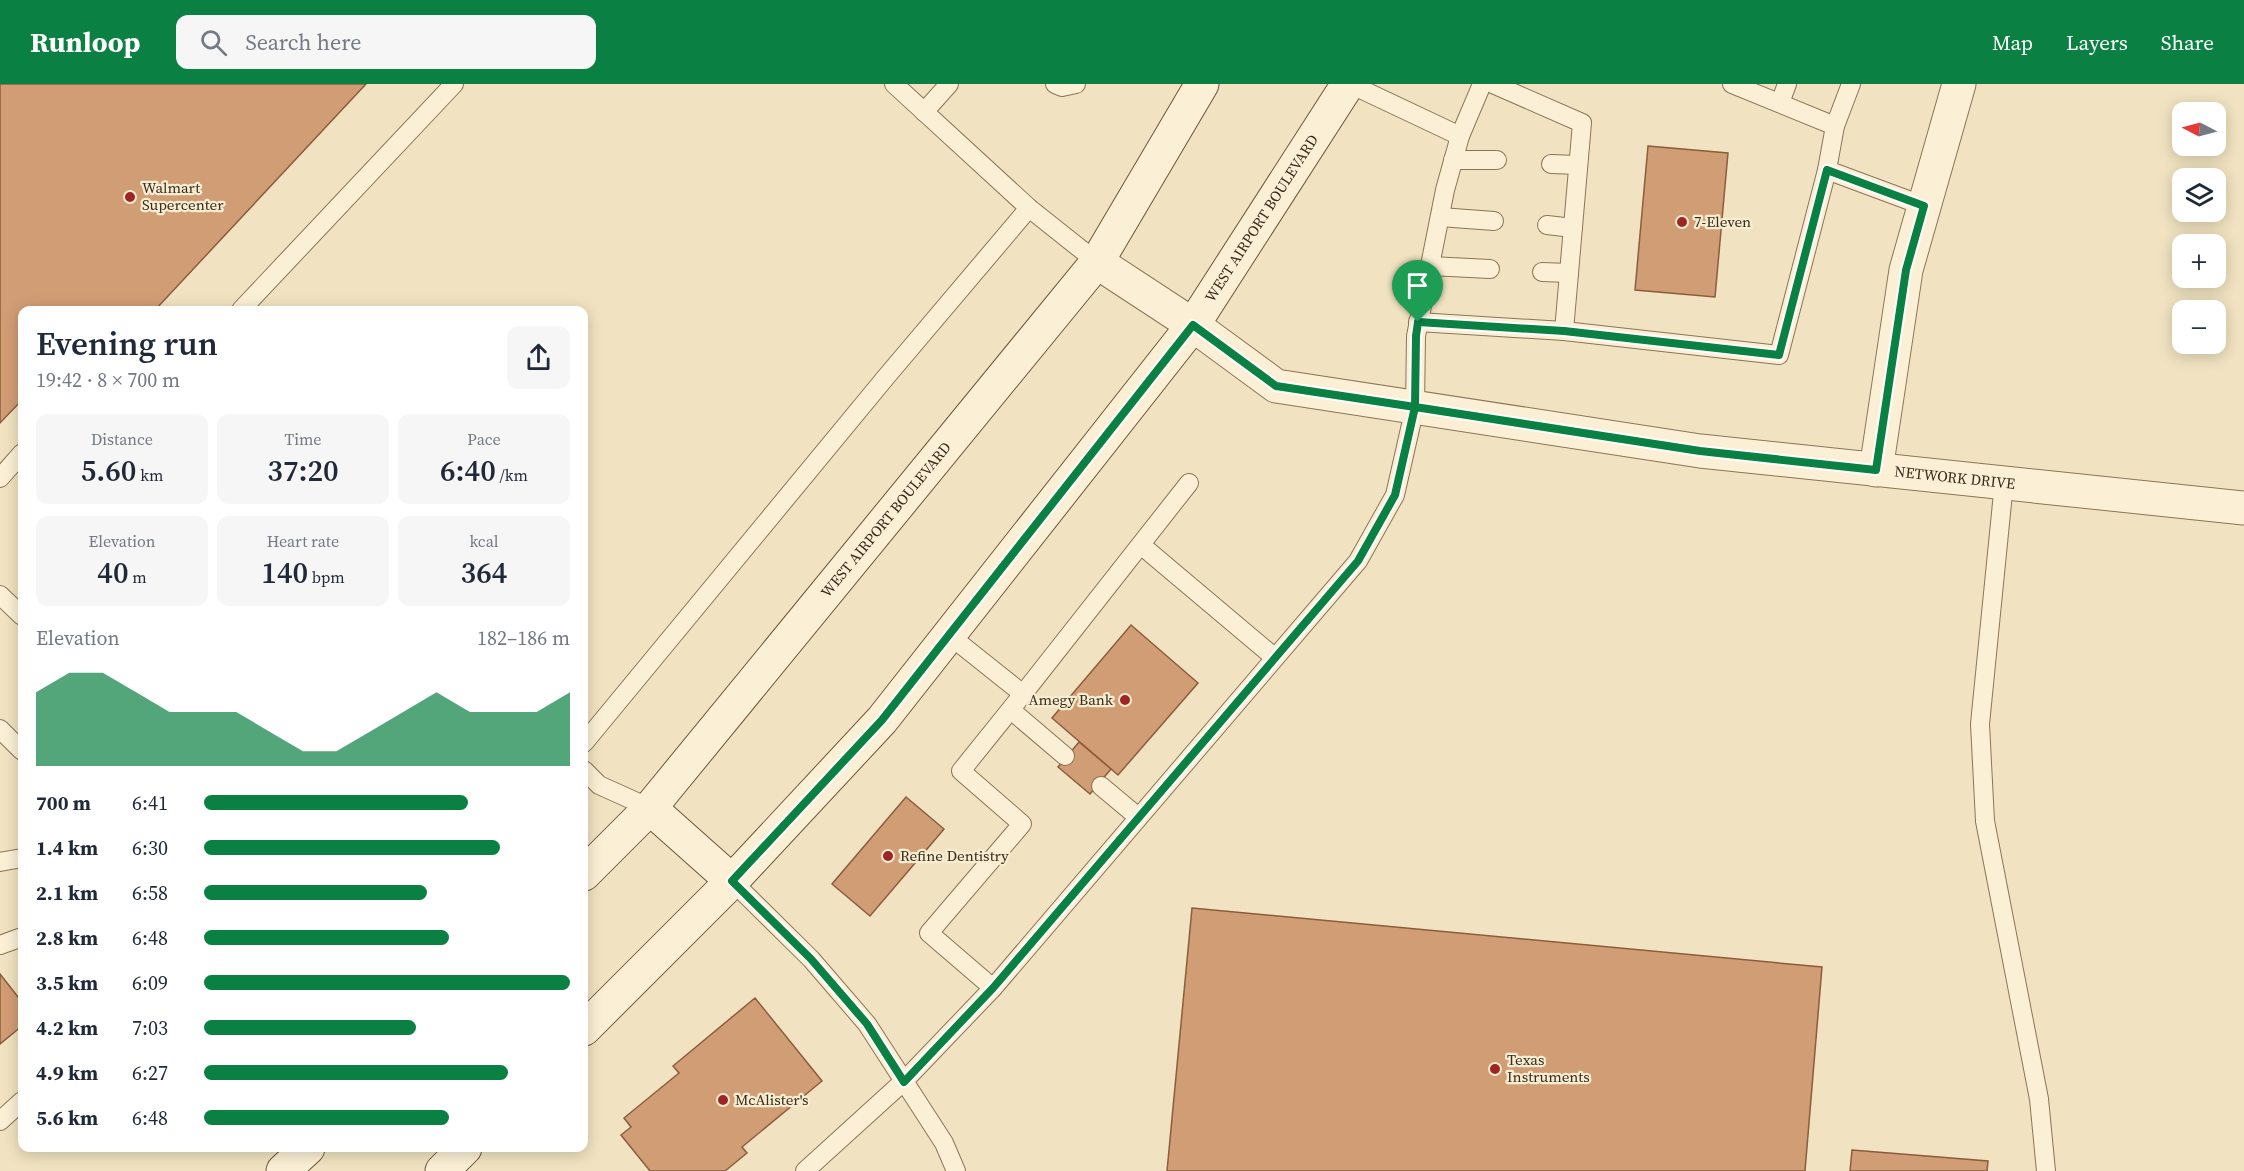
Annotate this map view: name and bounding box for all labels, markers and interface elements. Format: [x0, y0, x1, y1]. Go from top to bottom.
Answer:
search box [176, 15, 596, 69]
text: Runloop [30, 23, 140, 61]
icon: search [197, 26, 230, 59]
text: Search here [245, 27, 361, 57]
text: Map [1992, 28, 2033, 57]
text: Layers [2066, 28, 2128, 57]
text: Share [2161, 28, 2214, 57]
north arrow [2172, 102, 2226, 156]
map controls [2172, 102, 2226, 354]
street label: WEST AIRPORT BOULEVARD [1200, 130, 1323, 306]
button: layers [2172, 168, 2226, 222]
place label: Walmart Supercenter [142, 177, 224, 215]
marker: Walmart Supercenter [123, 190, 137, 204]
place label: 7-Eleven [1694, 211, 1751, 232]
marker: 7-Eleven [1675, 215, 1689, 229]
button: + [2172, 234, 2226, 288]
pin [1392, 260, 1443, 322]
icon: arrive [1401, 269, 1434, 302]
button: − [2172, 300, 2226, 354]
text: Evening run [36, 321, 218, 366]
button: share [507, 326, 570, 389]
text: 19:42 · 8 × 700 m [36, 366, 180, 394]
text: Distance [91, 428, 153, 450]
text: Time [284, 428, 322, 450]
text: Pace [467, 428, 501, 450]
street label: WEST AIRPORT BOULEVARD [816, 437, 956, 602]
text: 5.60 [81, 450, 136, 491]
text: 37:20 [267, 450, 339, 491]
text: 6:40 [440, 450, 496, 491]
street label: NETWORK DRIVE [1894, 460, 2016, 494]
text: km [136, 464, 163, 486]
text: /km [496, 464, 528, 486]
text: Elevation [89, 530, 155, 552]
text: Heart rate [267, 530, 339, 552]
text: kcal [469, 530, 499, 552]
text: 40 [97, 552, 129, 593]
text: 140 [261, 552, 308, 593]
text: 364 [461, 552, 507, 593]
text: m [129, 566, 147, 588]
text: bpm [308, 566, 345, 588]
text: Elevation [36, 624, 120, 652]
text: 182–186 m [477, 624, 570, 652]
place label: Amegy Bank [1028, 689, 1114, 710]
marker: Amegy Bank [1118, 693, 1132, 707]
text: 700 m [36, 789, 91, 817]
text: 6:41 [132, 789, 168, 817]
text: 1.4 km [36, 834, 98, 862]
text: 6:30 [132, 834, 168, 862]
place label: Refine Dentistry [900, 845, 1009, 866]
marker: Refine Dentistry [881, 849, 895, 863]
text: 2.1 km [36, 879, 98, 907]
text: 6:58 [132, 879, 168, 907]
text: 2.8 km [36, 924, 98, 952]
text: 6:48 [132, 924, 168, 952]
text: 3.5 km [36, 969, 98, 997]
text: 6:09 [132, 969, 168, 997]
text: 4.2 km [36, 1014, 98, 1042]
text: 7:03 [132, 1014, 168, 1042]
place label: Texas Instruments [1507, 1049, 1590, 1087]
text: 4.9 km [36, 1059, 98, 1087]
text: 6:27 [132, 1059, 168, 1087]
marker: Texas Instruments [1488, 1062, 1502, 1076]
place label: McAlister's [735, 1089, 808, 1110]
marker: McAlister's [716, 1093, 730, 1107]
text: 5.6 km [36, 1104, 98, 1132]
text: 6:48 [132, 1104, 168, 1132]

